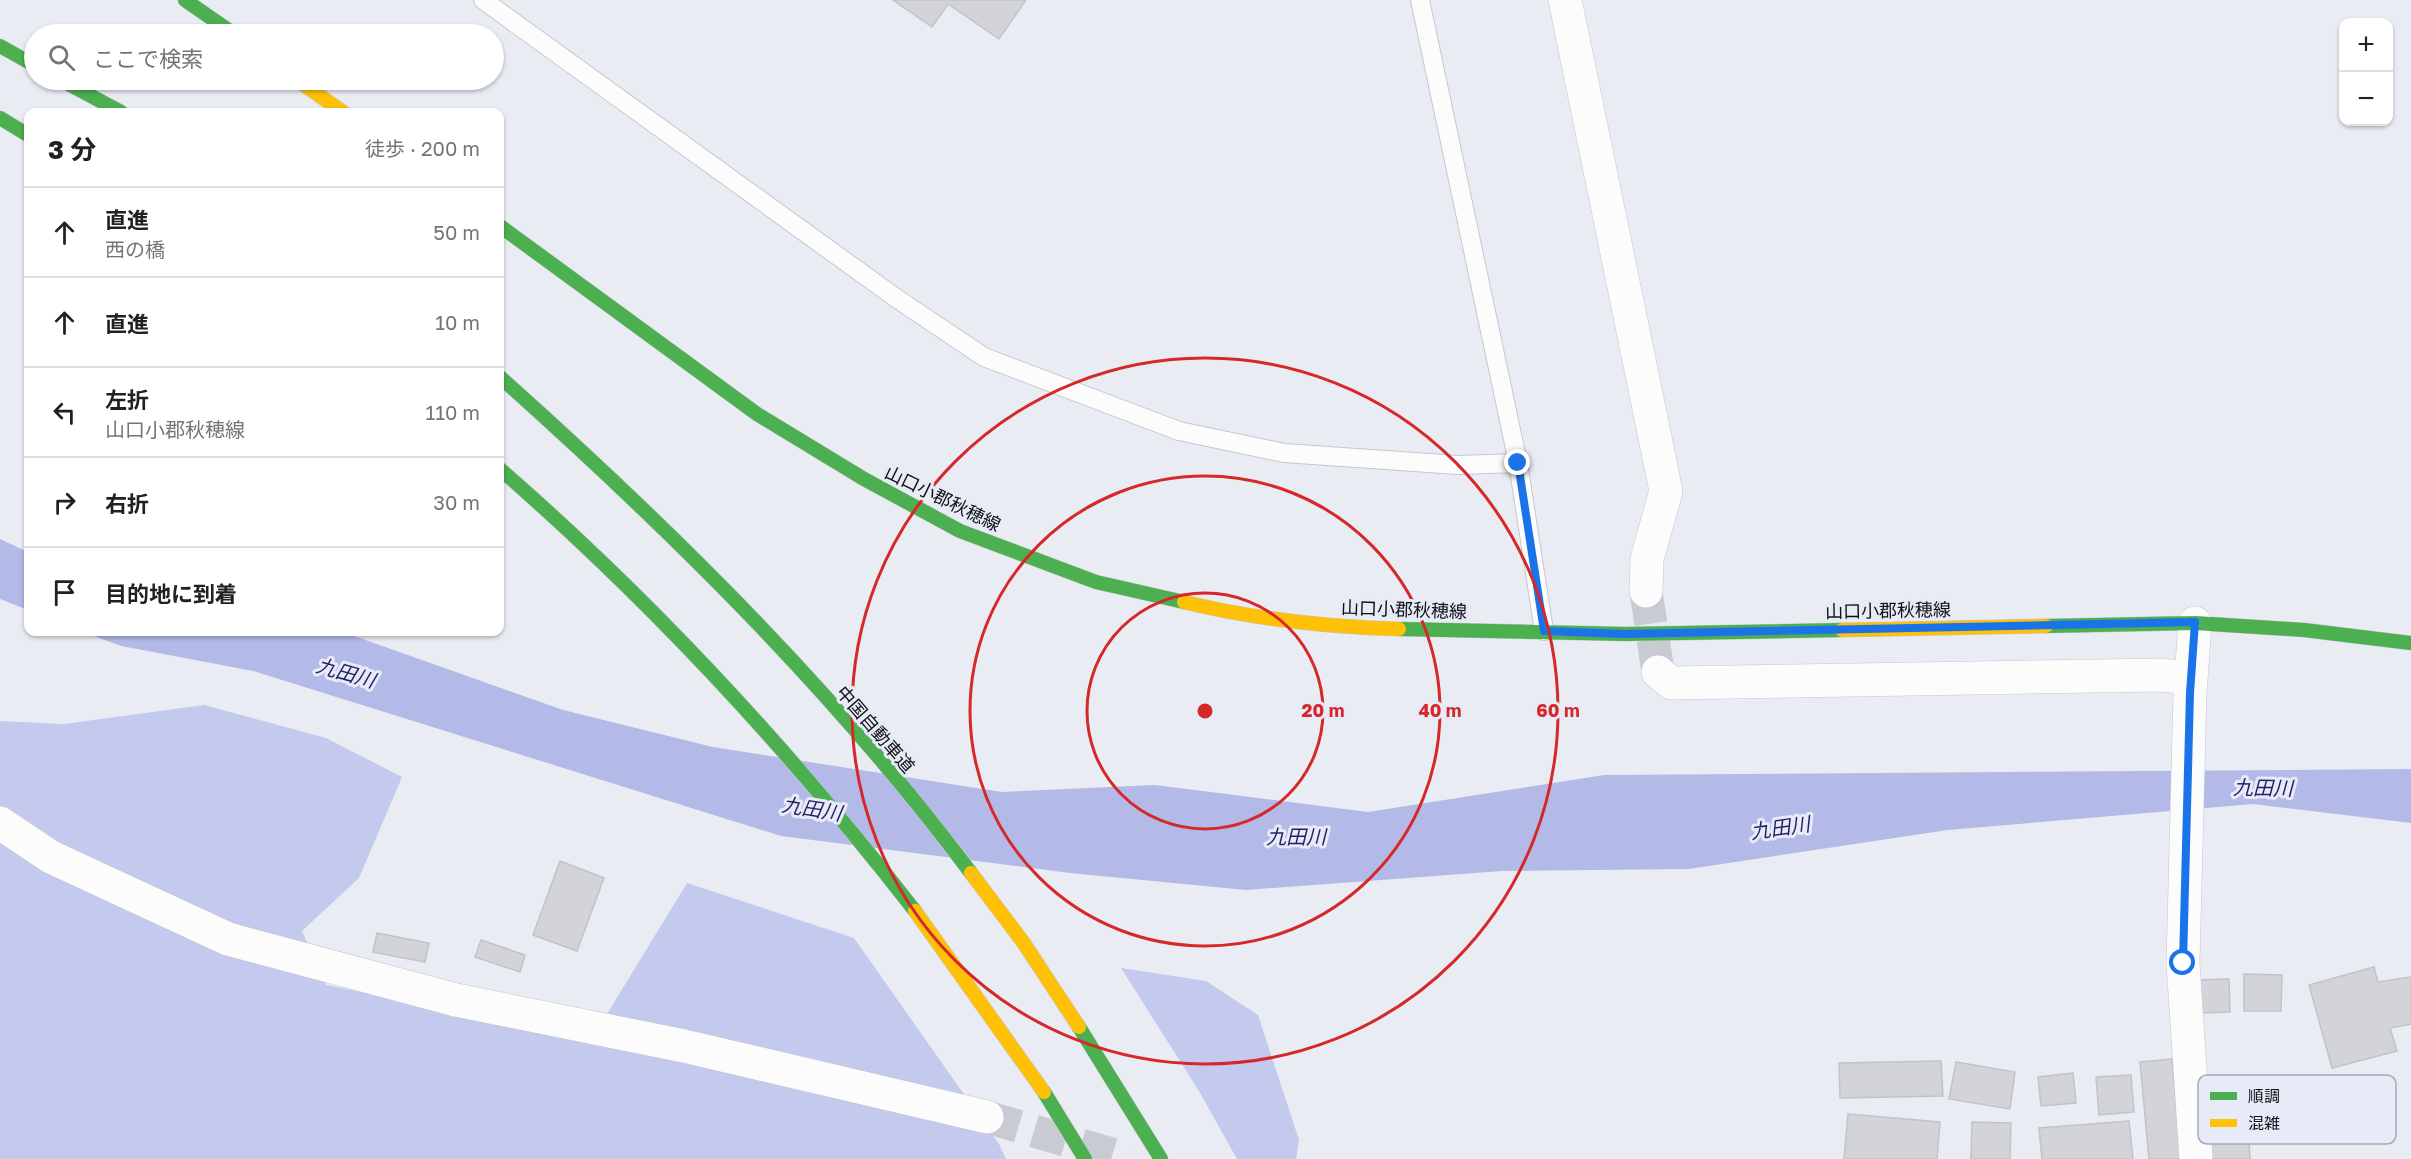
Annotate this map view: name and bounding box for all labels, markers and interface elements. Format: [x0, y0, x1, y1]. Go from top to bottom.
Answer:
map controls [2339, 18, 2393, 126]
button: + [2339, 18, 2393, 72]
search box [24, 24, 504, 90]
icon: search [45, 41, 78, 74]
text: ここで検索 [93, 45, 203, 72]
button: − [2339, 72, 2393, 126]
text: 3 分 [48, 134, 96, 165]
text: 徒歩 · 200 m [365, 136, 480, 160]
text: 直進 [105, 206, 149, 233]
icon: ahead [48, 216, 81, 249]
text: 50 m [433, 220, 480, 244]
text: 西の橋 [105, 237, 165, 261]
icon: ahead [48, 306, 81, 339]
text: 直進 [105, 310, 149, 337]
text: 10 m [435, 310, 480, 334]
text: 左折 [105, 386, 149, 413]
icon: left [48, 396, 81, 429]
text: 110 m [426, 400, 480, 424]
text: 山口小郡秋穂線 [105, 417, 245, 441]
route end [1504, 449, 1530, 475]
street label: 山口小郡秋穂線 [882, 460, 1004, 536]
icon: right [48, 486, 81, 519]
text: 右折 [105, 490, 149, 517]
text: 30 m [433, 490, 480, 514]
icon: arrive [48, 576, 81, 609]
text: 目的地に到着 [105, 580, 237, 607]
street label: 山口小郡秋穂線 [1341, 596, 1467, 622]
street label: 山口小郡秋穂線 [1825, 598, 1951, 622]
water label: 九田川 [314, 652, 380, 692]
street label: 中国自動車道 [832, 681, 920, 777]
text: 20 m [1302, 699, 1344, 721]
text: 40 m [1418, 699, 1462, 721]
text: 60 m [1536, 699, 1580, 721]
centre of rings [1195, 701, 1215, 721]
water label: 九田川 [2233, 774, 2295, 800]
water label: 九田川 [780, 791, 845, 825]
water label: 九田川 [1749, 811, 1813, 843]
water label: 九田川 [1266, 824, 1328, 848]
route start [2169, 949, 2195, 975]
legend [2198, 1075, 2396, 1144]
text: 順調 [2248, 1086, 2280, 1106]
text: 混雑 [2248, 1113, 2280, 1133]

